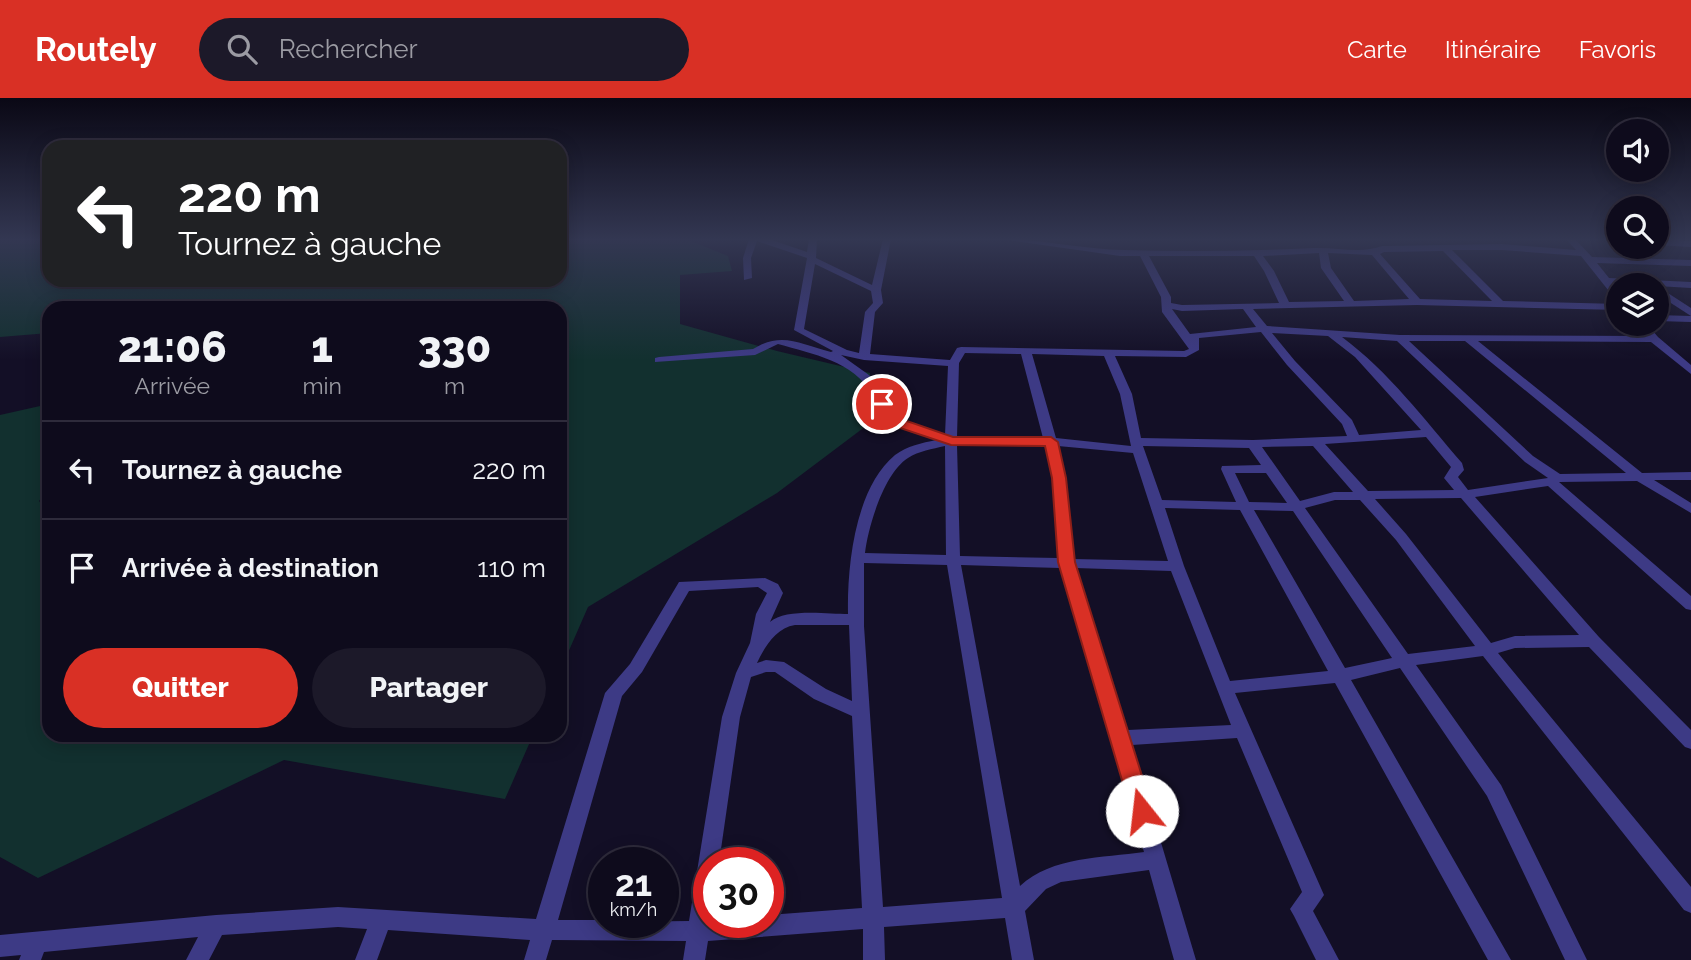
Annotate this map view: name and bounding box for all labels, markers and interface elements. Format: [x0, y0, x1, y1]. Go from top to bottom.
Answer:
search box [199, 18, 689, 81]
text: Routely [35, 30, 157, 69]
icon: search [223, 30, 261, 68]
text: Rechercher [279, 34, 418, 64]
text: Carte [1347, 35, 1407, 64]
text: Itinéraire [1445, 35, 1541, 64]
text: Favoris [1579, 35, 1656, 64]
map controls [1606, 119, 1669, 336]
button: sound [1606, 119, 1669, 182]
text: 220 m [178, 166, 321, 223]
icon: left [63, 168, 154, 259]
button: search [1606, 196, 1669, 259]
text: Tournez à gauche [178, 225, 441, 262]
button: layers [1606, 273, 1669, 336]
text: 21:06 [118, 323, 227, 372]
text: 1 [311, 323, 333, 372]
text: 330 [418, 323, 491, 372]
text: Arrivée [134, 372, 210, 399]
text: min [302, 372, 342, 399]
text: m [444, 372, 465, 399]
pin [852, 374, 912, 434]
icon: arrive [863, 385, 901, 423]
icon: left [63, 451, 101, 489]
text: Tournez à gauche [122, 455, 342, 485]
text: 220 m [472, 455, 546, 485]
icon: arrive [63, 549, 101, 587]
text: Arrivée à destination [122, 553, 379, 583]
text: 110 m [477, 553, 546, 583]
button: Quitter [63, 648, 298, 728]
button: Partager [312, 648, 546, 728]
position arrow [1105, 774, 1179, 848]
speed limit sign: 30 [693, 847, 784, 938]
text: 21 [615, 863, 652, 904]
text: km/h [610, 899, 657, 920]

